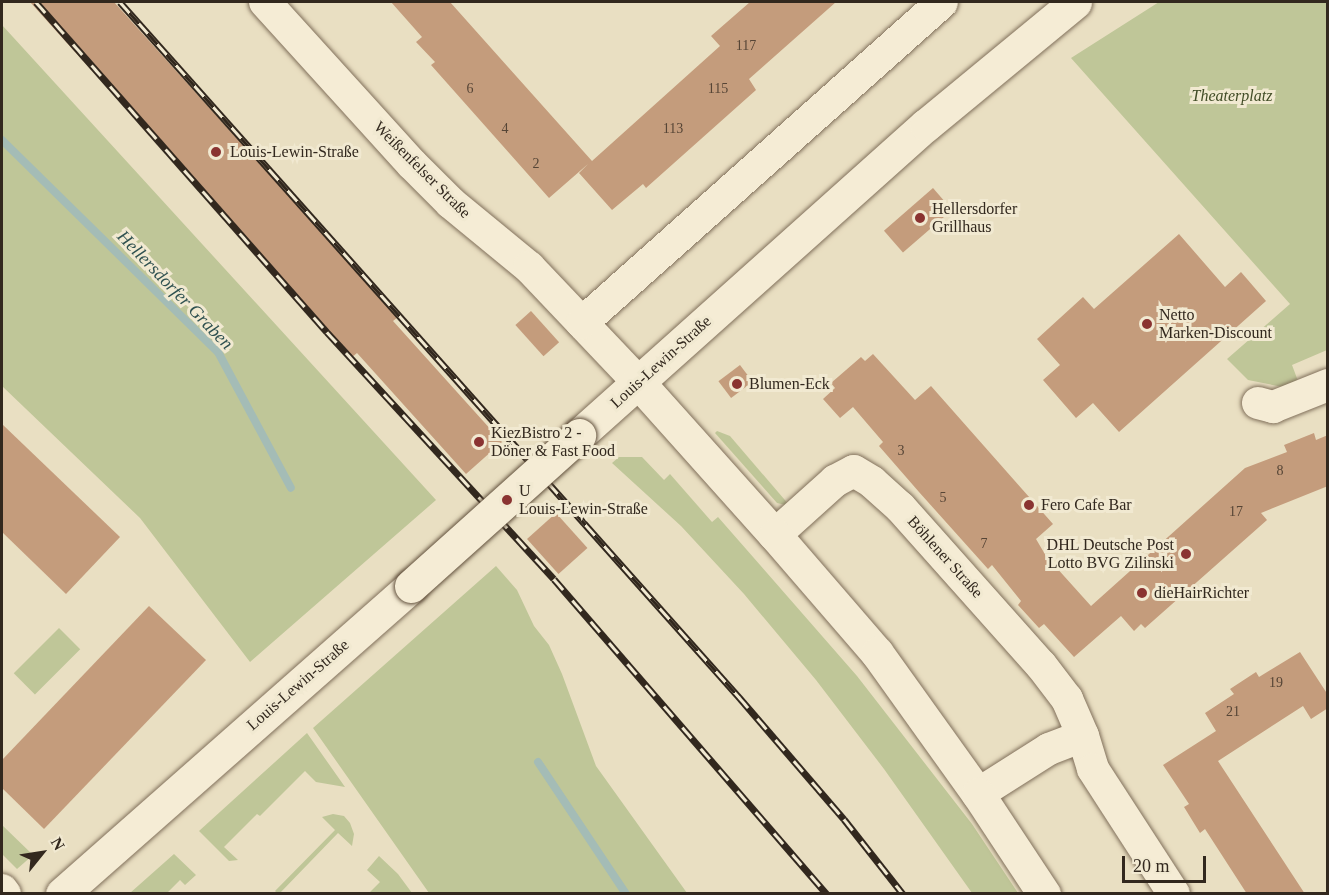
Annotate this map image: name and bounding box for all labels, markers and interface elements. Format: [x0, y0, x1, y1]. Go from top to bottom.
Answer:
house number: 117 [736, 38, 756, 54]
house number: 6 [466, 81, 473, 97]
house number: 115 [708, 81, 728, 97]
park label: Theaterplatz [1192, 86, 1272, 106]
street label: Weißenfelser Straße [370, 118, 474, 222]
house number: 4 [502, 121, 508, 137]
house number: 113 [663, 121, 683, 137]
place label: Louis-Lewin-Straße [230, 142, 359, 162]
marker: Louis-Lewin-Straße [207, 143, 225, 161]
house number: 2 [532, 156, 540, 172]
place label: Hellersdorfer Grillhaus [932, 199, 1017, 237]
marker: Hellersdorfer Grillhaus [913, 211, 927, 225]
water label: Hellersdorfer Graben [113, 226, 237, 354]
place label: Netto Marken-Discount [1159, 305, 1272, 343]
street label: Louis-Lewin-Straße [607, 312, 715, 412]
marker: Netto Marken-Discount [1140, 317, 1154, 331]
place label: Blumen-Eck [749, 374, 830, 394]
marker: Blumen-Eck [730, 377, 744, 391]
place label: KiezBistro 2 - Döner & Fast Food [491, 423, 615, 461]
marker: KiezBistro 2 - Döner & Fast Food [472, 435, 486, 449]
house number: 3 [897, 443, 904, 459]
house number: 8 [1276, 463, 1284, 479]
place label: U Louis-Lewin-Straße [519, 481, 648, 519]
house number: 5 [939, 490, 946, 506]
marker: U Louis-Lewin-Straße [500, 493, 514, 507]
place label: Fero Cafe Bar [1041, 495, 1132, 515]
marker: Fero Cafe Bar [1022, 498, 1036, 512]
house number: 17 [1229, 504, 1243, 520]
street label: Böhlener Straße [903, 512, 987, 602]
place label: DHL Deutsche Post Lotto BVG Zilinski [1046, 535, 1174, 573]
house number: 7 [980, 536, 988, 552]
marker: DHL Deutsche Post Lotto BVG Zilinski [1179, 547, 1193, 561]
place label: dieHairRichter [1154, 583, 1249, 603]
marker: dieHairRichter [1135, 586, 1149, 600]
street label: Louis-Lewin-Straße [243, 635, 353, 735]
house number: 19 [1269, 675, 1283, 691]
house number: 21 [1226, 704, 1240, 720]
north arrow [12, 823, 72, 883]
text: N [48, 834, 68, 853]
scale bar [1125, 844, 1209, 882]
text: 20 m [1133, 856, 1170, 876]

